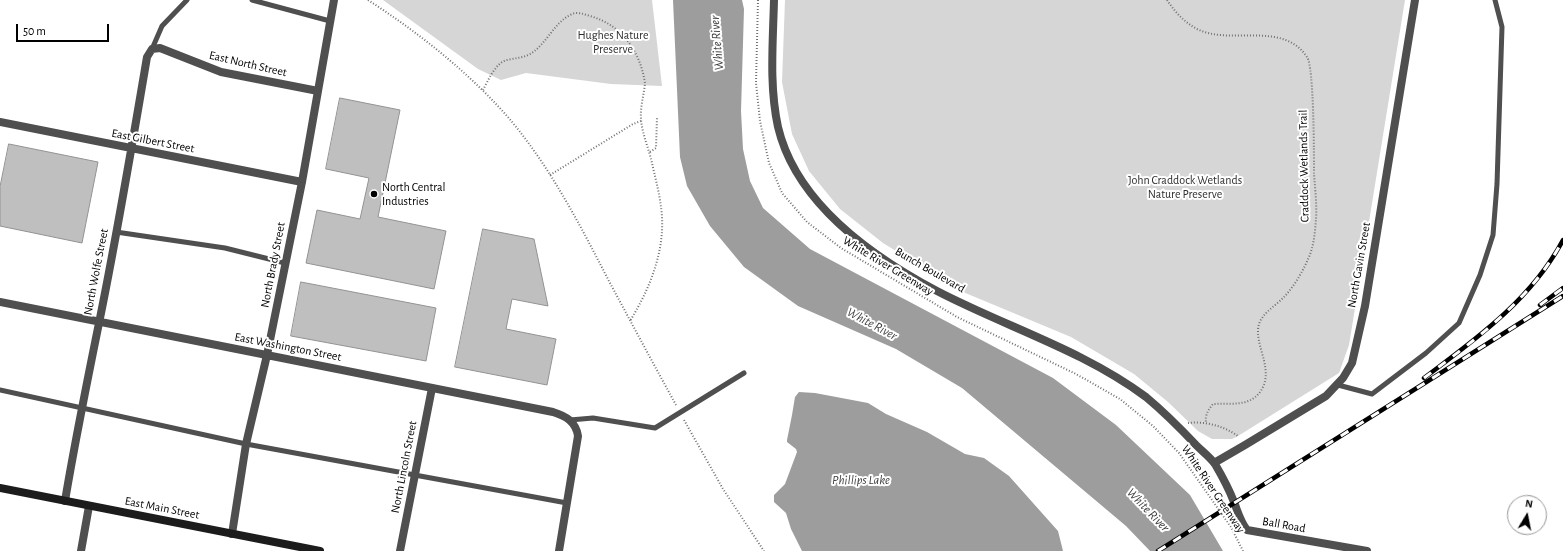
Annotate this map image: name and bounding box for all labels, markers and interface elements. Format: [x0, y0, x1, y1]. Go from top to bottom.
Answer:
water label: White River [707, 15, 727, 71]
scale bar [18, 16, 111, 42]
text: 50 m [23, 25, 46, 37]
park label: Hughes Nature Preserve [578, 28, 648, 56]
street label: East North Street [208, 48, 288, 80]
street label: Craddock Wetlands Trail [1296, 110, 1312, 222]
street label: East Gilbert Street [110, 126, 196, 156]
park label: John Craddock Wetlands Nature Preserve [1128, 173, 1242, 201]
place label: North Central Industries [382, 180, 445, 208]
marker: North Central Industries [369, 189, 379, 199]
street label: North Brady Street [258, 221, 288, 309]
street label: North Gavin Street [1344, 221, 1374, 309]
street label: North Wolfe Street [81, 227, 111, 317]
street label: White River Greenway [840, 233, 936, 299]
street label: Bunch Boulevard [892, 244, 968, 296]
water label: White River [844, 304, 900, 344]
street label: East Washington Street [233, 330, 343, 364]
street label: North Lincoln Street [388, 420, 420, 514]
street label: White River Greenway [1178, 442, 1248, 536]
water label: Phillips Lake [832, 472, 890, 488]
water label: White River [1123, 485, 1173, 535]
street label: East Main Street [124, 494, 200, 522]
north arrow [1507, 495, 1547, 535]
text: N [1524, 498, 1534, 510]
street label: Ball Road [1261, 514, 1307, 536]

